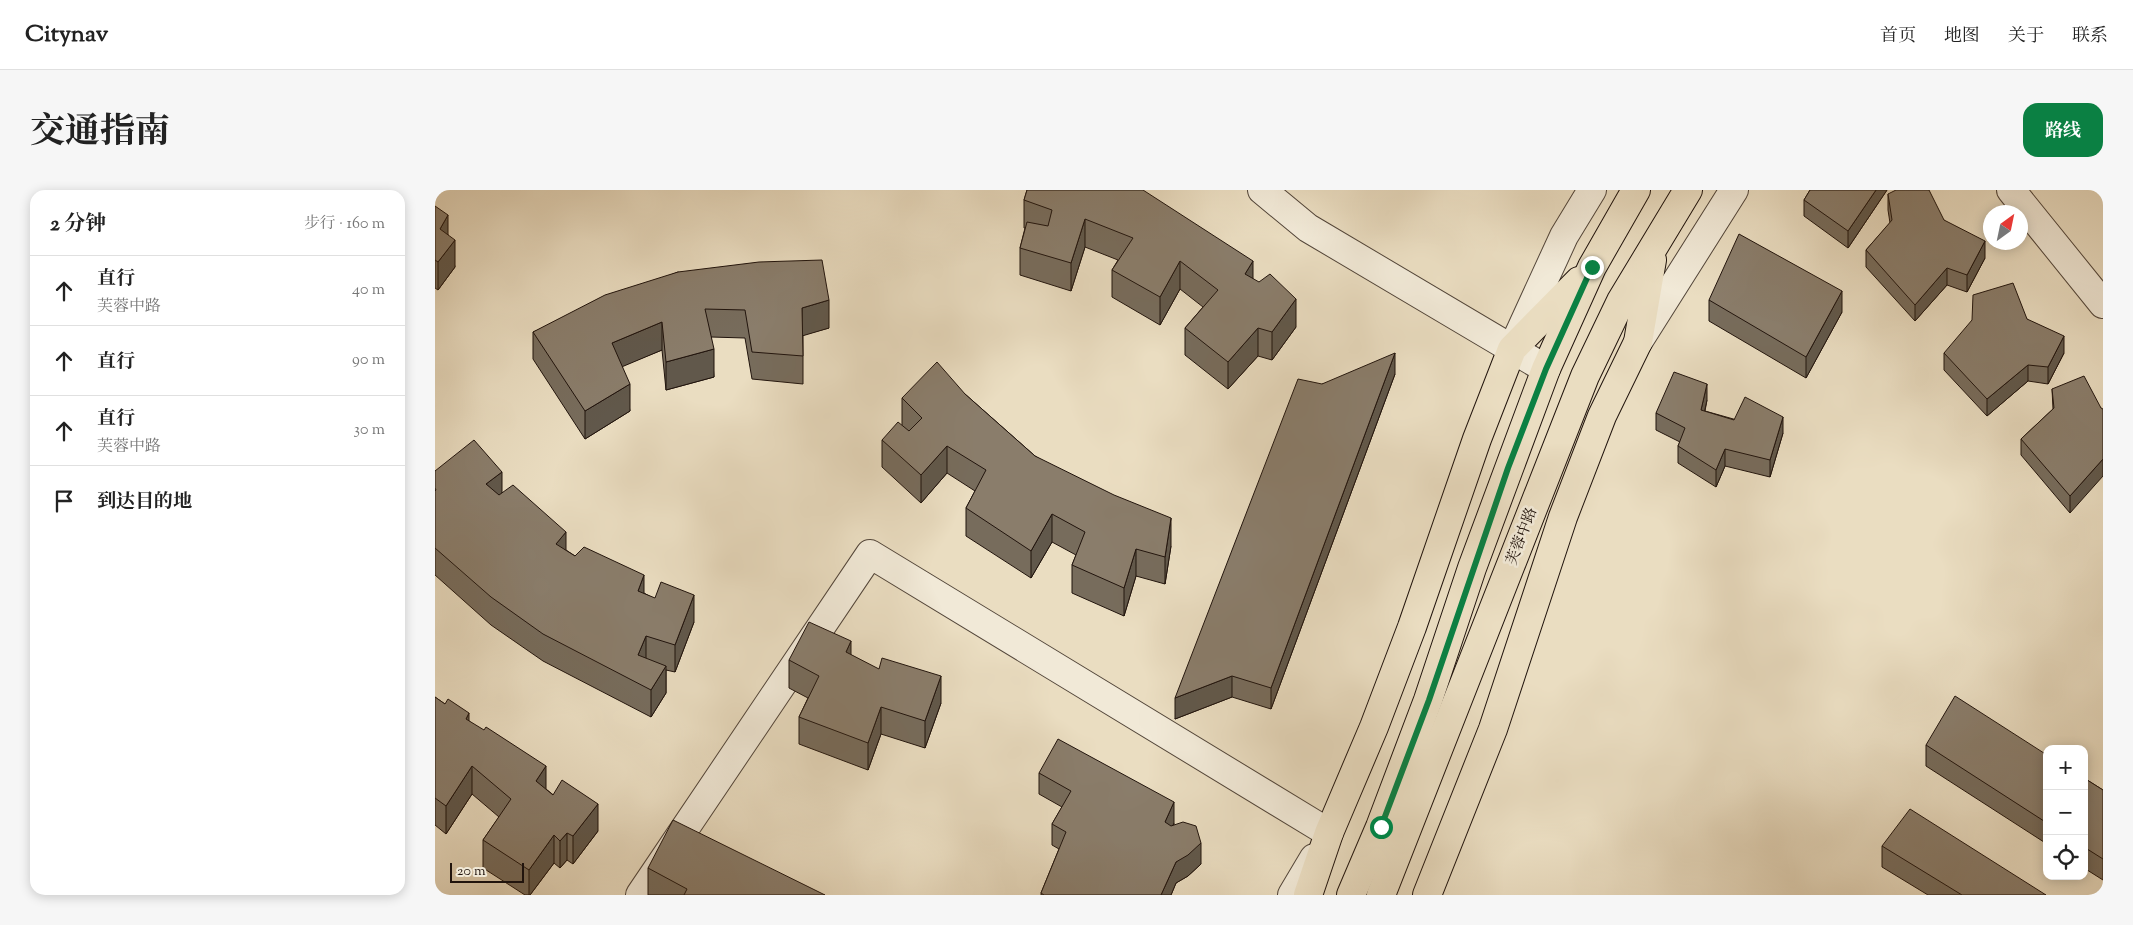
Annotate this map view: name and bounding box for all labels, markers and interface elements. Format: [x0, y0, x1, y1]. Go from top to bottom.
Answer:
text: Citynav [25, 18, 108, 52]
text: 首页 [1880, 24, 1916, 50]
text: 地图 [1944, 24, 1980, 50]
text: 关于 [2008, 24, 2044, 50]
text: 联系 [2072, 24, 2108, 50]
button: 路线 [2023, 103, 2103, 157]
text: 交通指南 [30, 108, 170, 159]
north arrow [1983, 205, 2028, 250]
text: 2 分钟 [50, 210, 106, 240]
text: 步行 · 160 m [304, 213, 385, 236]
route end [1581, 256, 1604, 279]
text: 直行 [97, 266, 135, 293]
icon: ahead [50, 277, 78, 305]
text: 40 m [352, 279, 385, 302]
text: 芙蓉中路 [97, 296, 161, 319]
icon: ahead [50, 347, 78, 375]
text: 直行 [97, 349, 135, 376]
text: 90 m [352, 349, 385, 372]
text: 直行 [97, 406, 135, 433]
icon: ahead [50, 417, 78, 445]
text: 30 m [354, 419, 385, 442]
text: 芙蓉中路 [97, 436, 161, 459]
icon: arrive [50, 487, 78, 515]
text: 到达目的地 [97, 489, 192, 516]
street label: 芙蓉中路 [1502, 505, 1543, 568]
map controls [2043, 745, 2088, 880]
button: + [2043, 745, 2088, 790]
button: − [2043, 790, 2088, 835]
route start [1370, 816, 1393, 839]
button: locate [2043, 835, 2088, 880]
scale bar [450, 860, 524, 883]
text: 20 m [457, 862, 486, 882]

